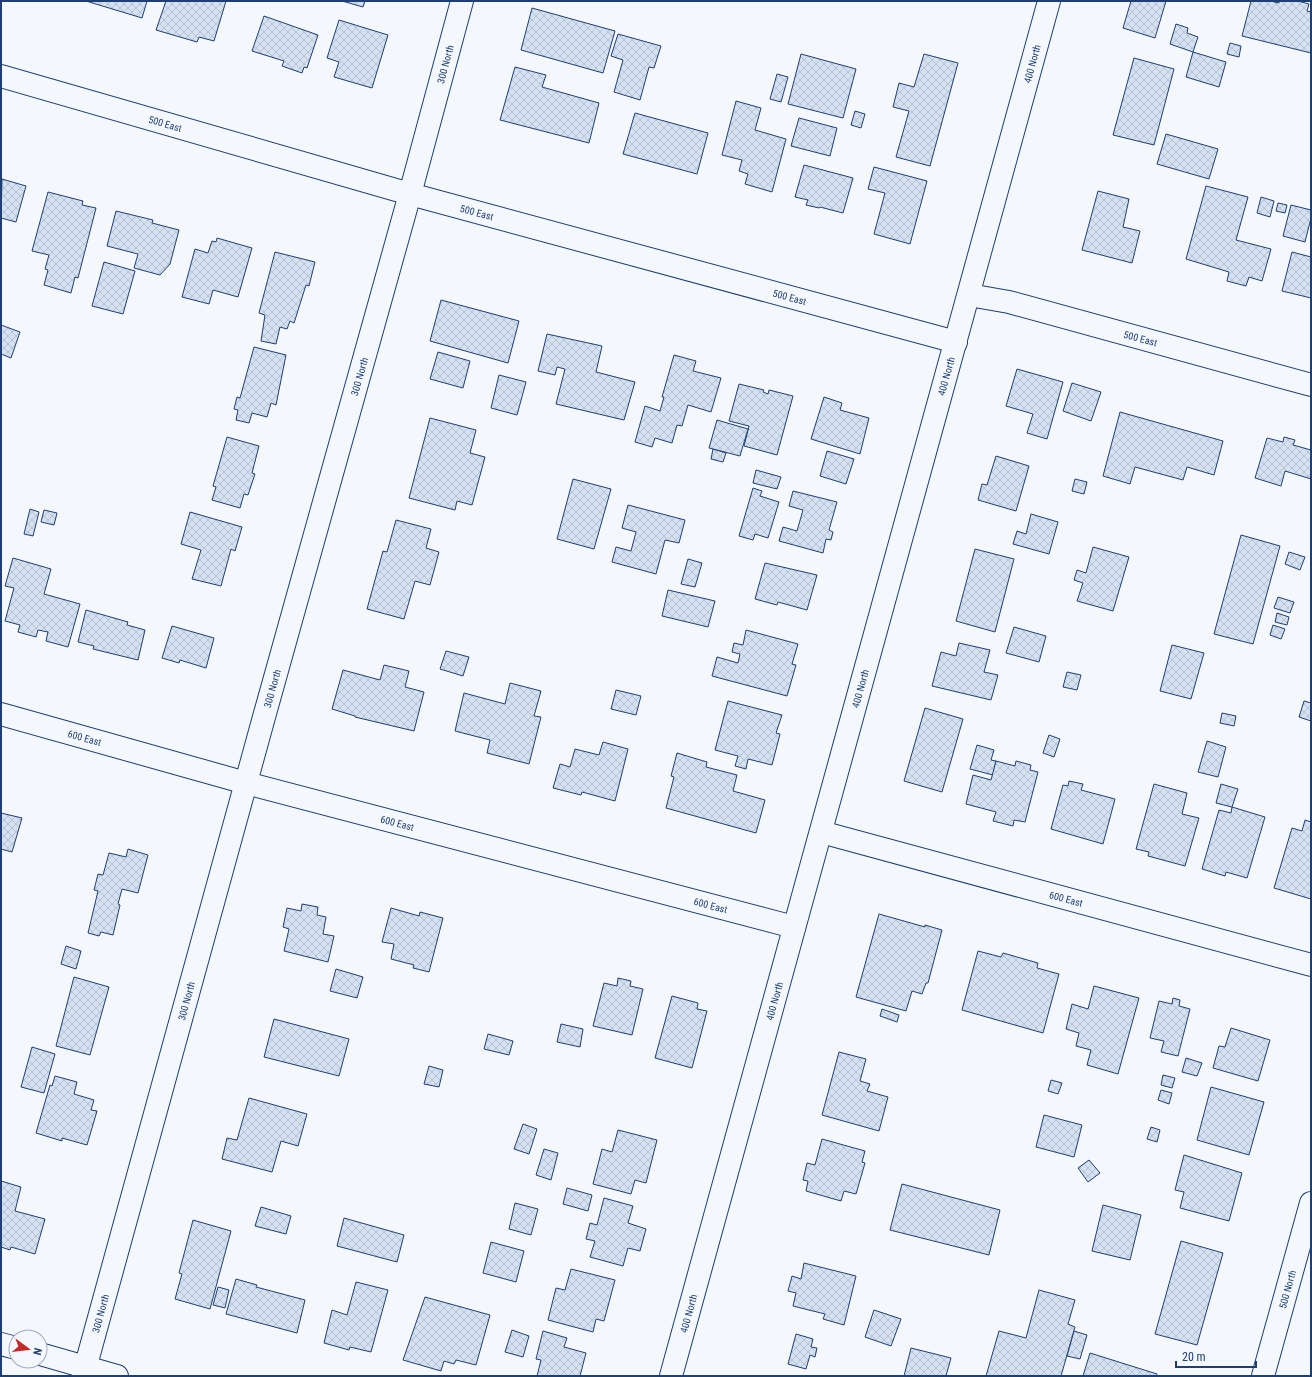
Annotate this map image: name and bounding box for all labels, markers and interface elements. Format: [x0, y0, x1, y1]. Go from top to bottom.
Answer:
street label: 400 North [1022, 43, 1043, 84]
street label: 300 North [435, 44, 456, 85]
street label: 500 East [147, 114, 183, 134]
street label: 500 East [459, 203, 495, 222]
street label: 500 East [771, 288, 808, 307]
street label: 500 East [1122, 329, 1158, 348]
street label: 300 North [349, 356, 370, 397]
street label: 400 North [936, 356, 957, 397]
street label: 300 North [262, 668, 283, 709]
street label: 400 North [850, 668, 871, 709]
street label: 600 East [67, 728, 103, 748]
street label: 600 East [379, 814, 415, 833]
street label: 600 East [1048, 889, 1084, 909]
street label: 600 East [693, 896, 729, 915]
street label: 300 North [176, 980, 197, 1022]
street label: 400 North [764, 980, 785, 1022]
street label: 500 North [1277, 1269, 1298, 1310]
street label: 300 North [90, 1293, 111, 1334]
street label: 400 North [678, 1293, 699, 1334]
north arrow [8, 1329, 48, 1369]
scale bar [1176, 1343, 1256, 1369]
text: N [30, 1347, 44, 1357]
text: 20 m [1182, 1350, 1206, 1364]

